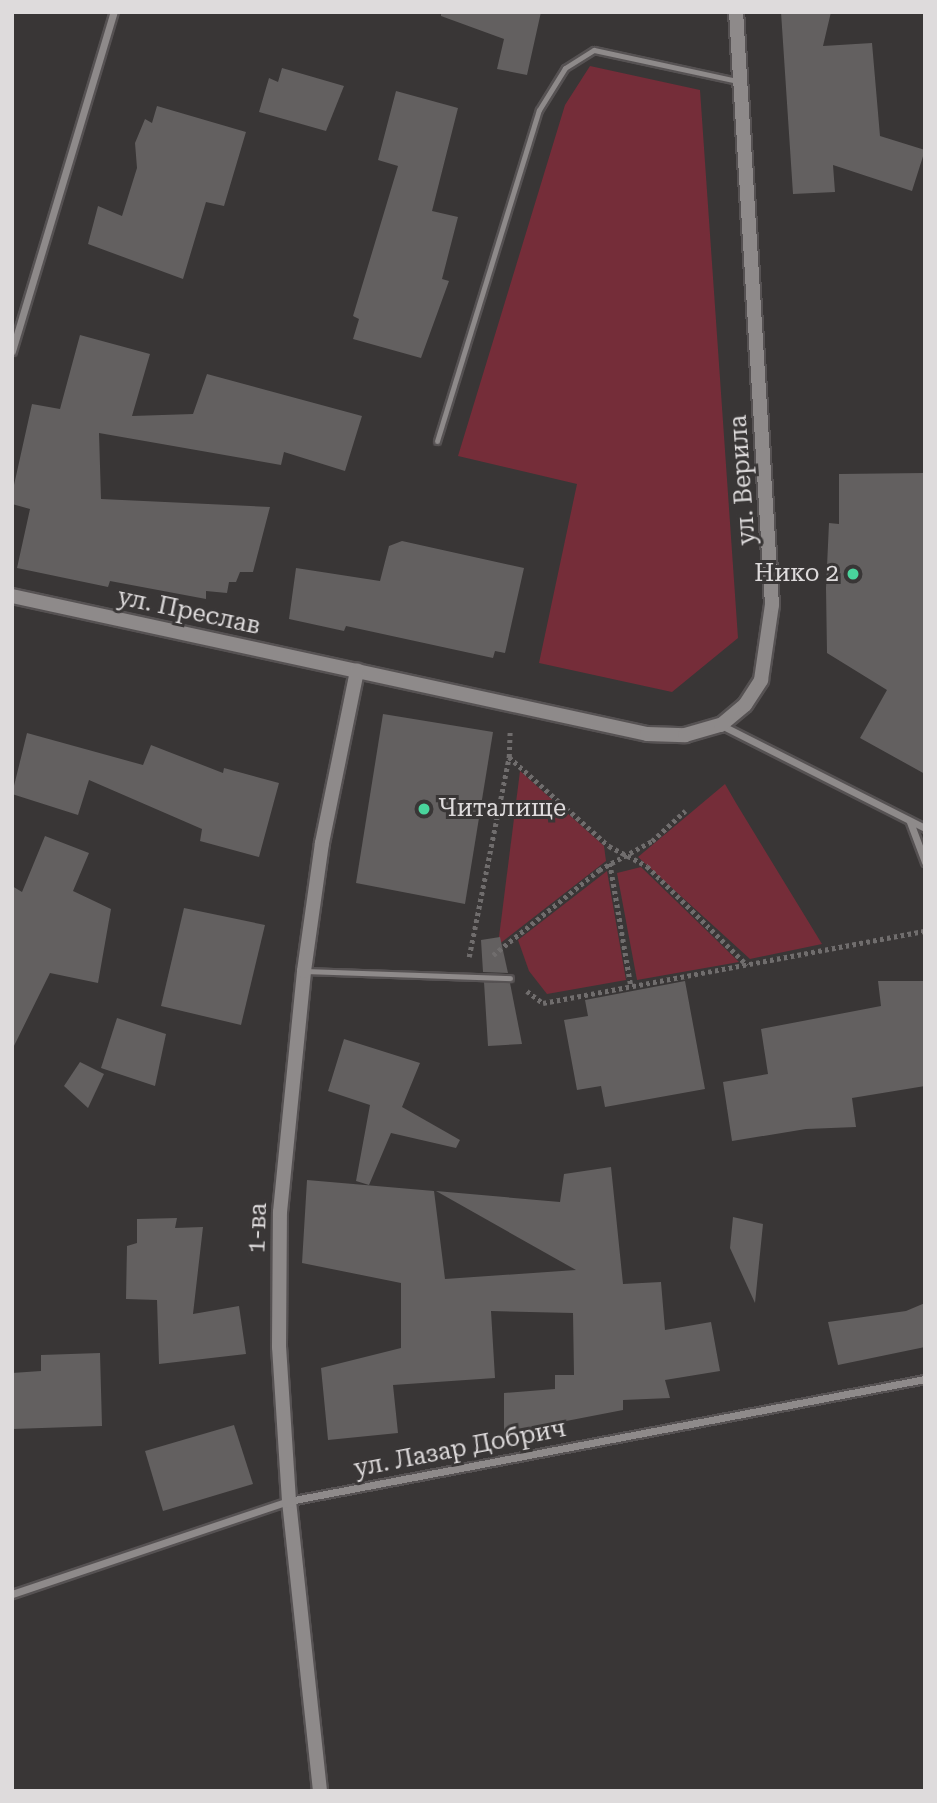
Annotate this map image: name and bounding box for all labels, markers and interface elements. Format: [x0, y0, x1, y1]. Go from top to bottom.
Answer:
street label: ул. Верила [724, 414, 762, 546]
place label: Нико 2 [754, 560, 839, 588]
marker: Нико 2 [845, 566, 861, 582]
street label: ул. Преслав [115, 583, 263, 641]
place label: Читалище [438, 795, 566, 823]
marker: Читалище [416, 801, 432, 817]
street label: 1-ва [243, 1202, 273, 1254]
street label: ул. Лазар Добрич [352, 1414, 568, 1484]

